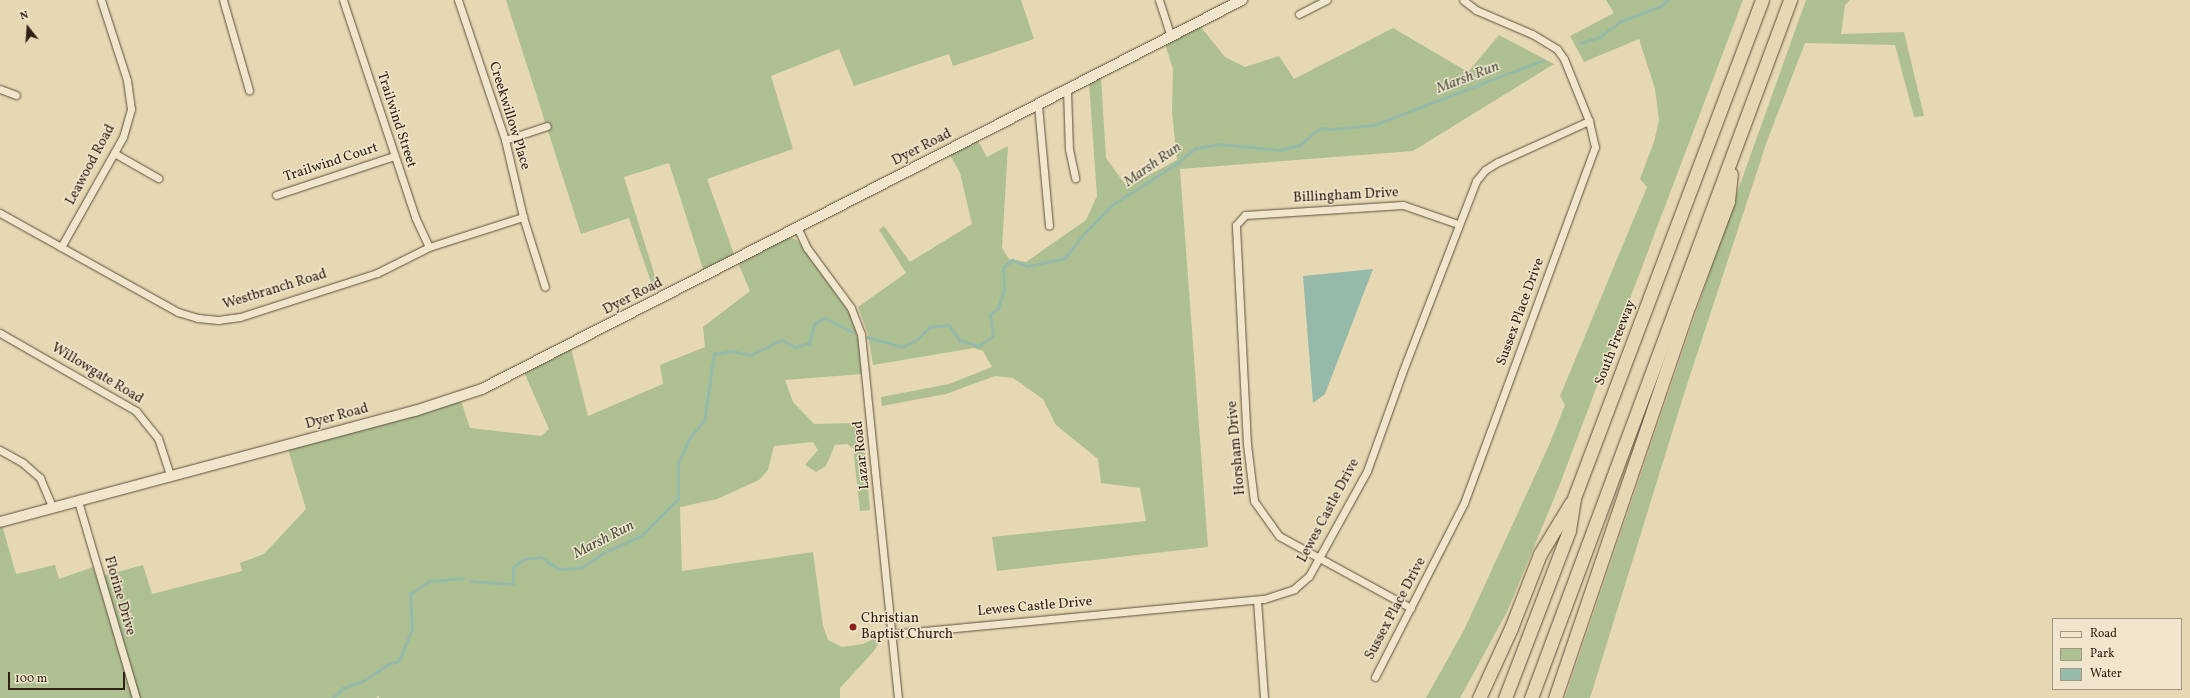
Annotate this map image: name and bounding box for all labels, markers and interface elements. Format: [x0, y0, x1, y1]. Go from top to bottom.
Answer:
north arrow [8, 8, 48, 48]
text: N [18, 8, 30, 24]
water label: Marsh Run [1434, 58, 1502, 98]
street label: Creekwillow Place [485, 60, 533, 172]
street label: Trailwind Street [373, 70, 419, 170]
street label: Leawood Road [63, 122, 119, 208]
street label: Dyer Road [889, 126, 955, 170]
water label: Marsh Run [1121, 139, 1185, 191]
street label: Trailwind Court [282, 140, 380, 186]
street label: Billingham Drive [1293, 185, 1399, 207]
street label: Sussex Place Drive [1494, 256, 1548, 368]
street label: Westbranch Road [221, 266, 329, 314]
street label: Dyer Road [600, 275, 666, 319]
street label: South Freeway [1592, 298, 1640, 388]
street label: Willowgate Road [48, 340, 146, 408]
street label: Horsham Drive [1225, 400, 1249, 496]
street label: Dyer Road [304, 401, 370, 433]
street label: Lazar Road [850, 420, 874, 490]
street label: Lewes Castle Drive [1295, 456, 1363, 566]
water label: Marsh Run [571, 517, 637, 563]
street label: Florine Drive [100, 554, 138, 638]
street label: Sussex Place Drive [1362, 555, 1430, 663]
street label: Lewes Castle Drive [977, 594, 1093, 620]
place label: Christian Baptist Church [861, 611, 953, 644]
legend [2052, 618, 2182, 690]
marker: Christian Baptist Church [848, 622, 858, 632]
text: Road [2090, 626, 2117, 642]
text: Park [2090, 646, 2115, 662]
scale bar [10, 664, 127, 690]
text: Water [2090, 666, 2122, 682]
text: 100 m [15, 671, 47, 687]

